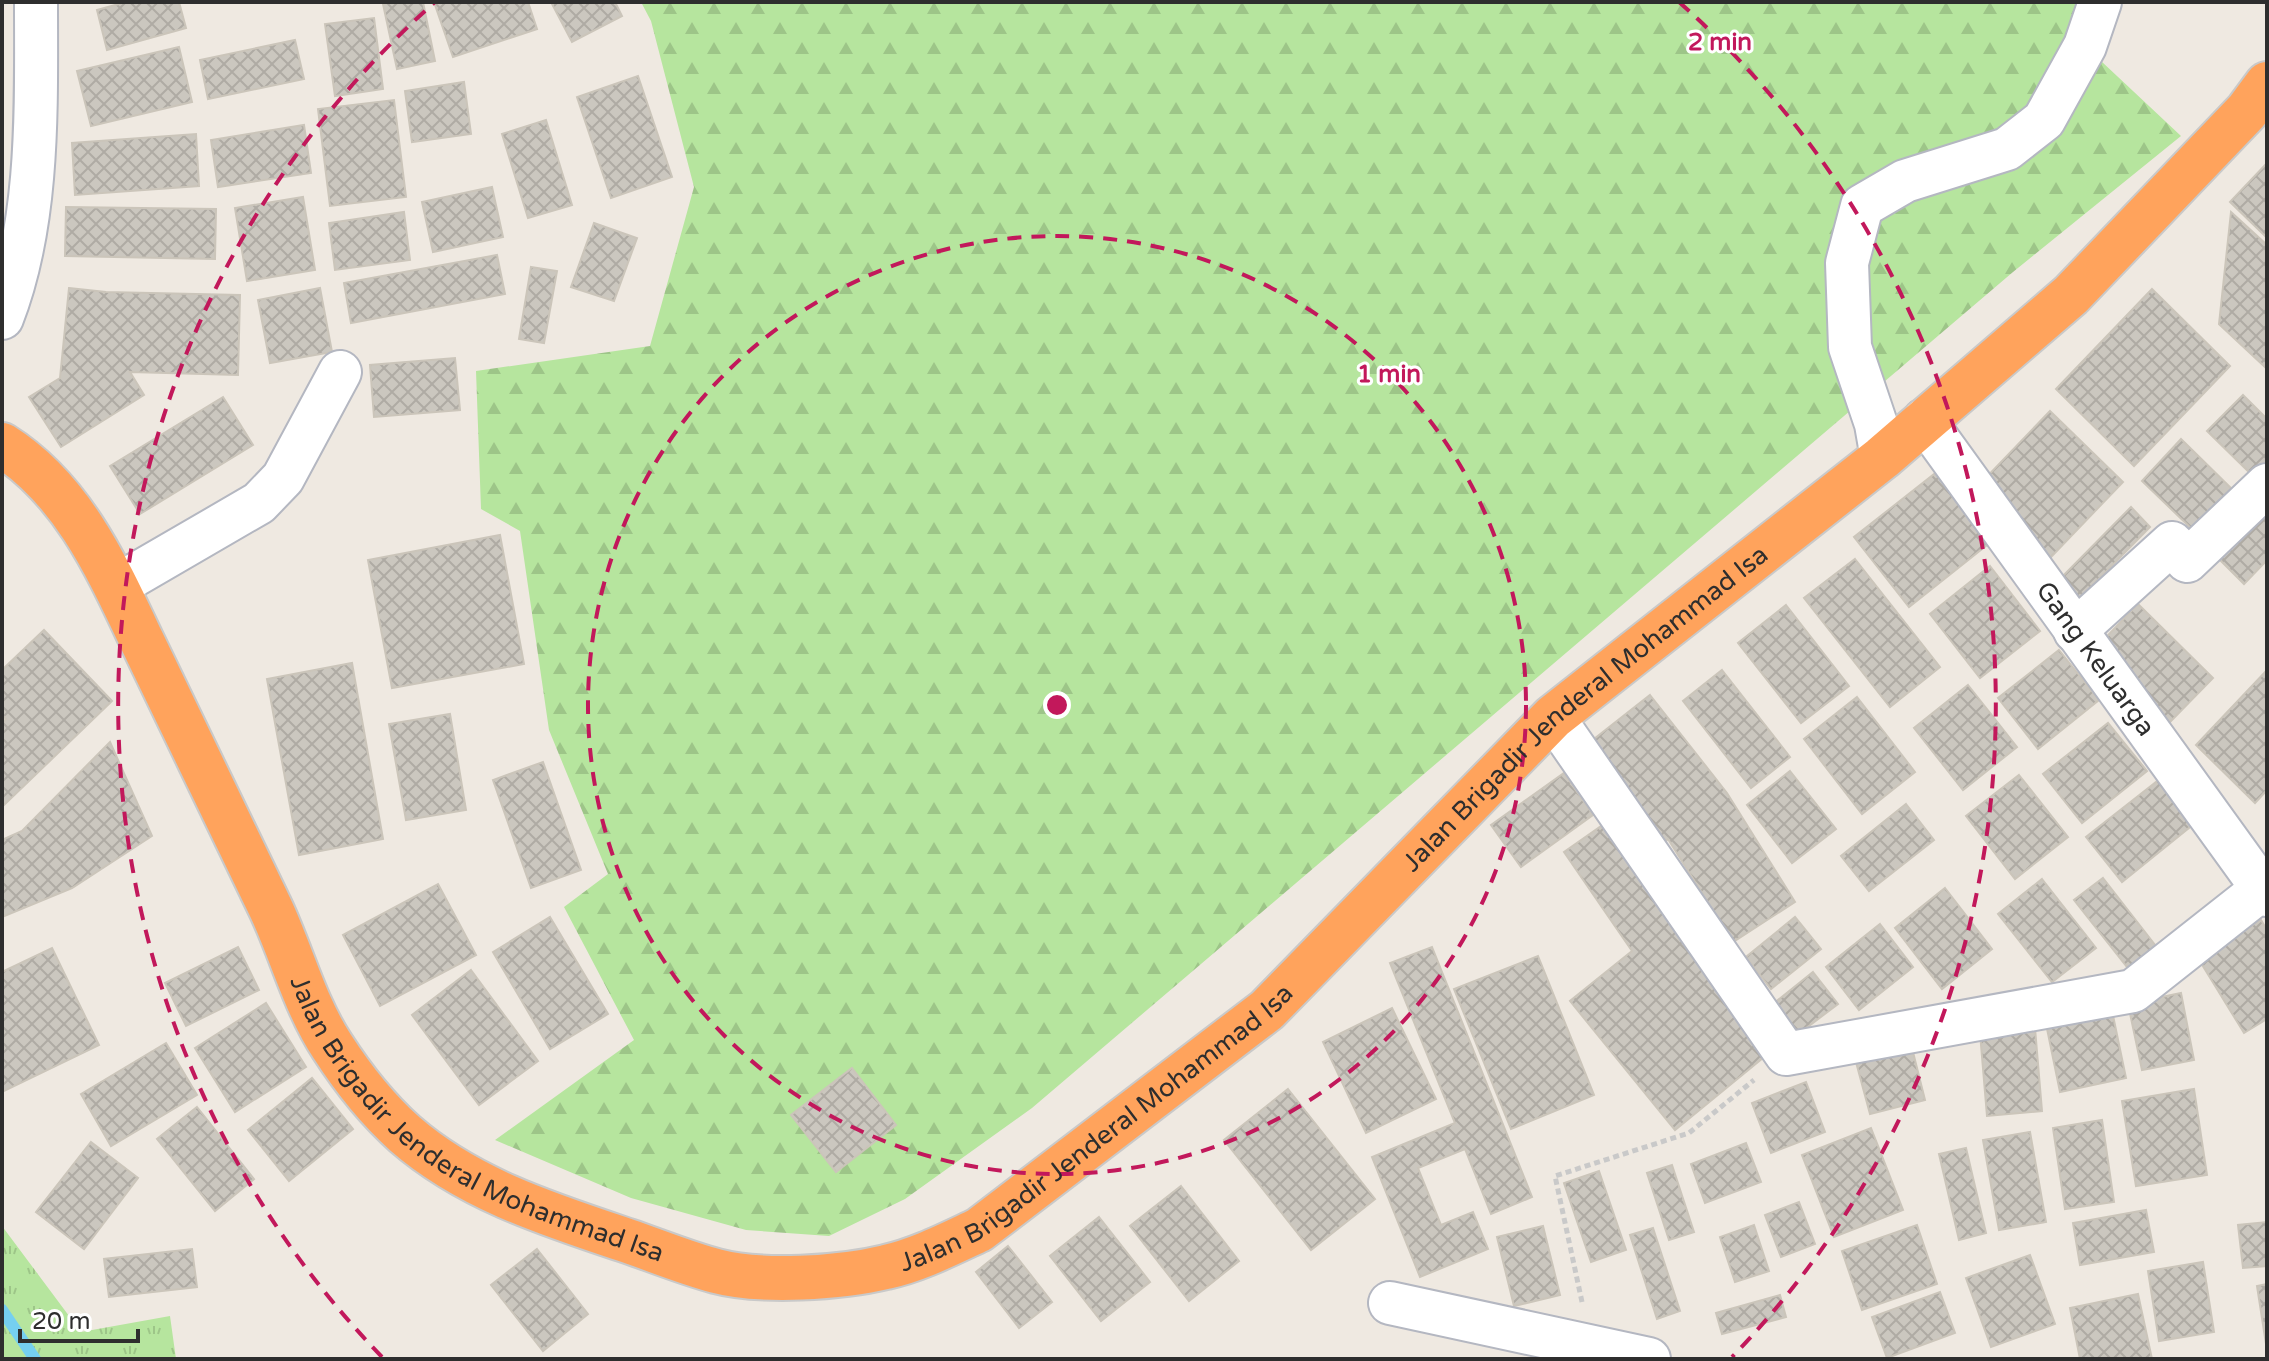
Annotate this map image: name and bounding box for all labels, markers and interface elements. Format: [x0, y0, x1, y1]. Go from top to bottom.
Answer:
text: 2 min [1688, 28, 1752, 57]
text: 1 min [1357, 360, 1421, 389]
street label: Jalan Brigadir Jenderal Mohammad Isa [1396, 539, 1774, 878]
street label: Gang Keluarga [2030, 575, 2162, 742]
centre of rings [1043, 691, 1071, 719]
street label: Jalan Brigadir Jenderal Mohammad Isa [284, 971, 668, 1269]
street label: Jalan Brigadir Jenderal Mohammad Isa [896, 978, 1300, 1278]
scale bar [20, 1293, 138, 1343]
text: 20 m [32, 1307, 90, 1336]

